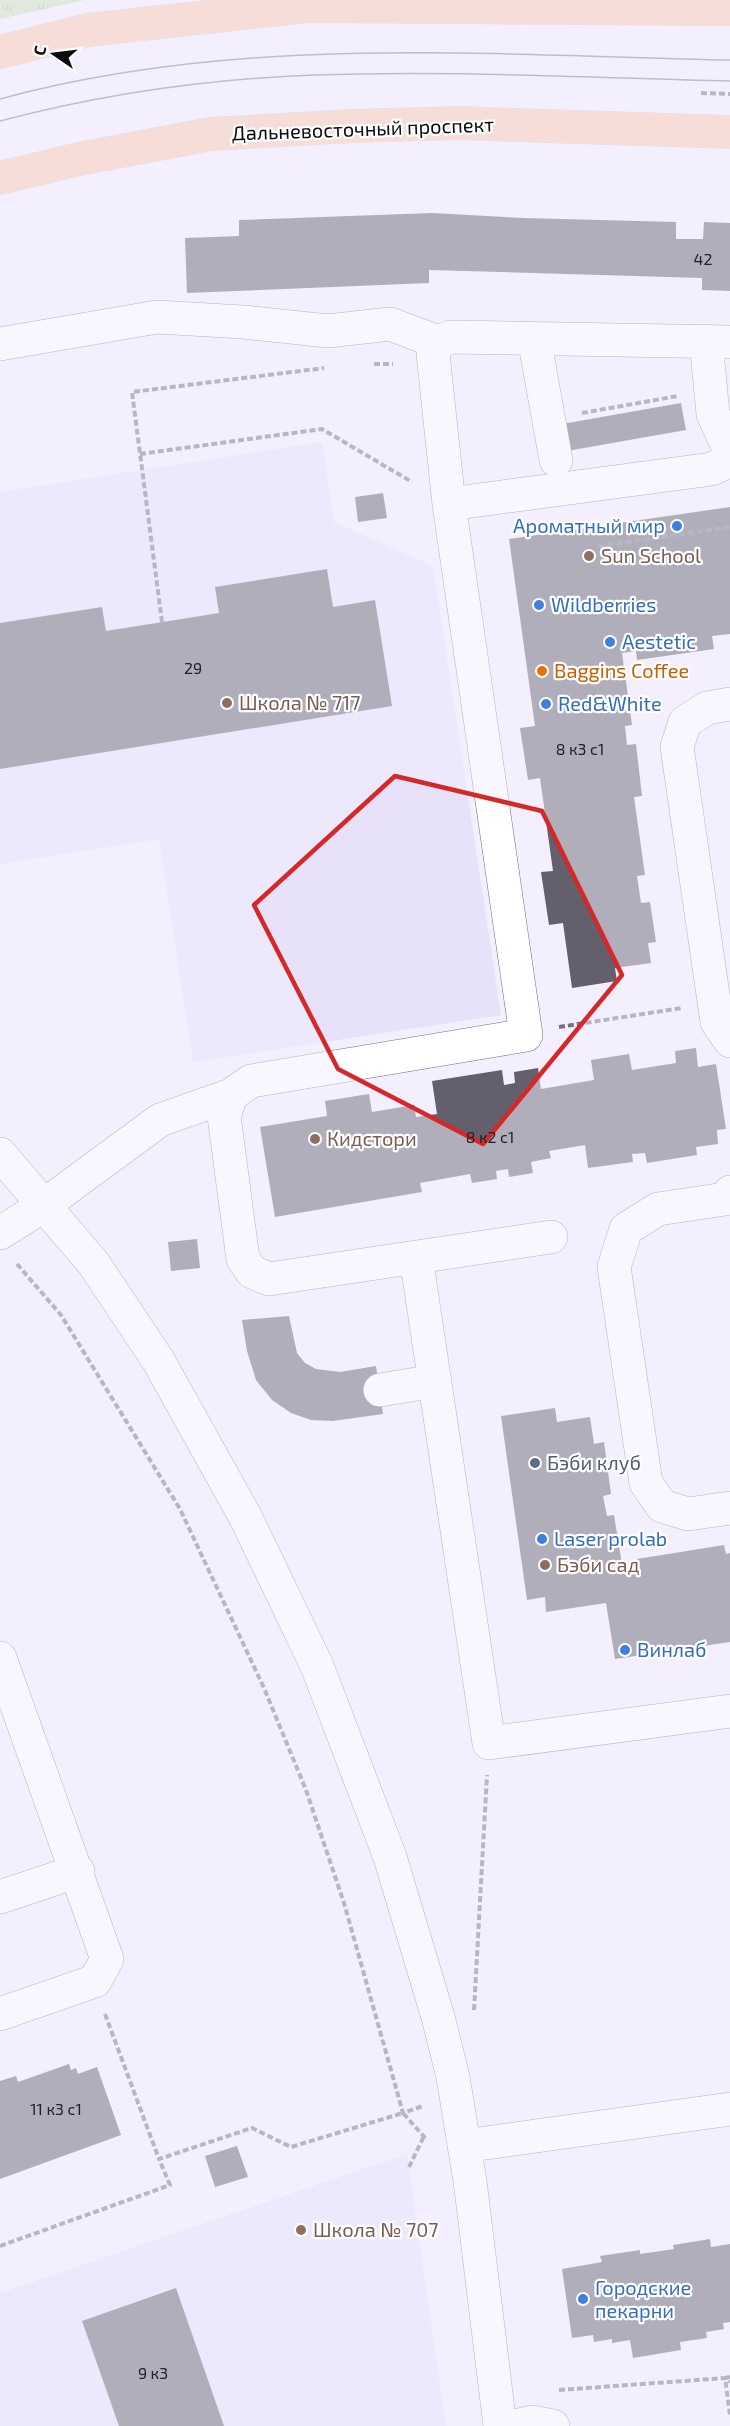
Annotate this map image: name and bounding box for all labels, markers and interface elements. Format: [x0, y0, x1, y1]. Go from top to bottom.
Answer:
north arrow [24, 24, 84, 84]
text: С [29, 43, 49, 57]
street label: Дальневосточный проспект [231, 111, 495, 145]
house number: 42 [694, 249, 712, 268]
place label: Ароматный мир [513, 513, 665, 537]
marker: Ароматный мир [670, 519, 684, 533]
place label: Sun School [601, 543, 701, 567]
marker: Sun School [582, 549, 596, 563]
place label: Wildberries [551, 592, 656, 616]
marker: Wildberries [532, 598, 546, 612]
place label: Aestetic [622, 629, 696, 653]
marker: Aestetic [603, 635, 617, 649]
house number: 29 [184, 658, 202, 677]
place label: Baggins Coffee [554, 658, 689, 682]
marker: Baggins Coffee [535, 664, 549, 678]
place label: Школа № 717 [239, 690, 360, 714]
place label: Red&White [558, 691, 662, 715]
marker: Школа № 717 [220, 696, 234, 710]
marker: Red&White [539, 697, 553, 711]
house number: 8 к3 с1 [556, 739, 604, 758]
place label: Кидстори [327, 1126, 417, 1150]
house number: 8 к2 с1 [466, 1127, 514, 1146]
marker: Кидстори [308, 1132, 322, 1146]
place label: Бэби клуб [547, 1450, 641, 1475]
marker: Бэби клуб [528, 1456, 542, 1470]
place label: Laser prolab [554, 1526, 667, 1550]
marker: Laser prolab [535, 1532, 549, 1546]
place label: Бэби сад [557, 1552, 639, 1576]
marker: Бэби сад [538, 1558, 552, 1572]
place label: Винлаб [637, 1637, 707, 1661]
marker: Винлаб [618, 1643, 632, 1657]
house number: 11 к3 с1 [30, 2099, 82, 2118]
place label: Школа № 707 [313, 2217, 439, 2241]
marker: Школа № 707 [294, 2223, 308, 2237]
place label: Городские пекарни [595, 2275, 691, 2322]
marker: Городские пекарни [576, 2292, 590, 2306]
house number: 9 к3 [138, 2363, 168, 2382]

